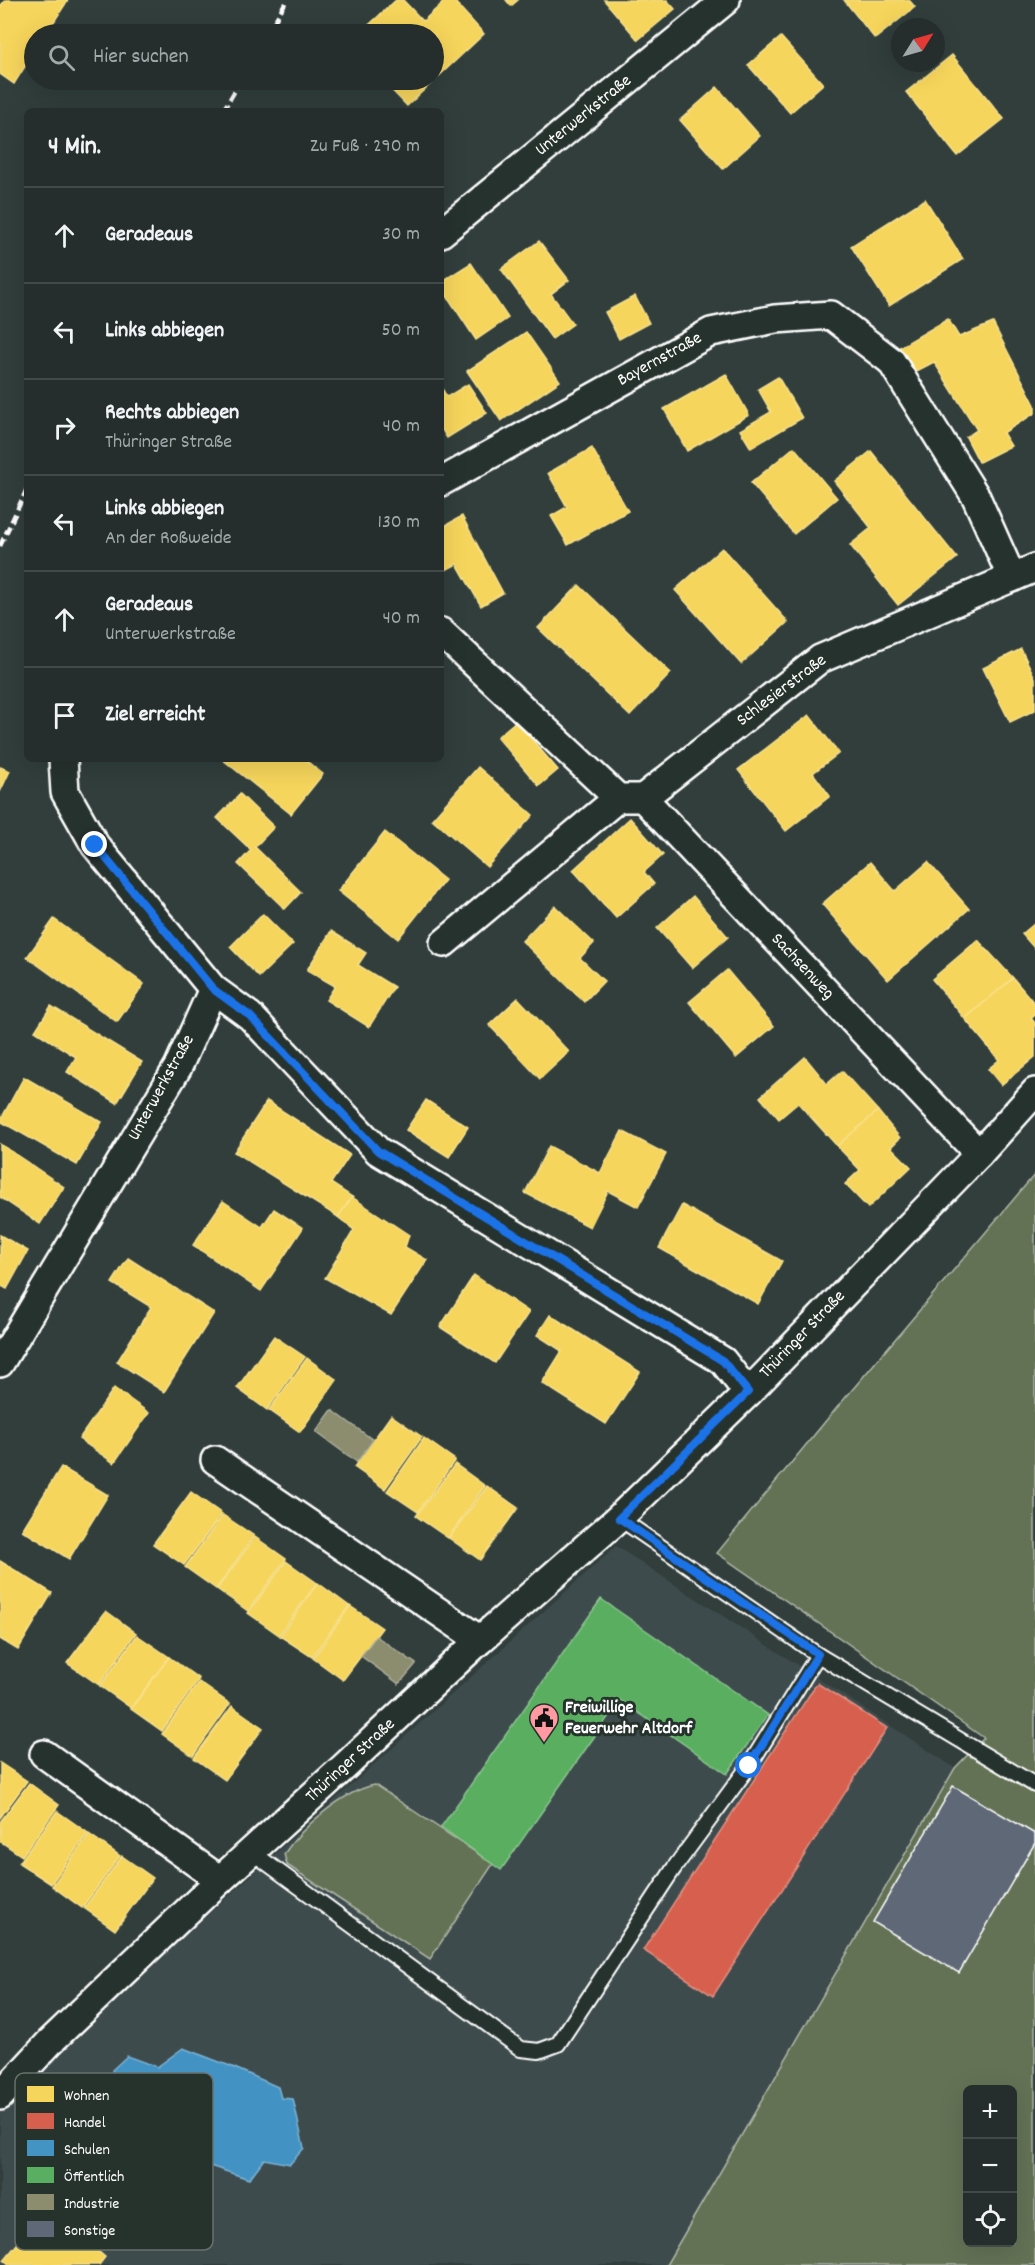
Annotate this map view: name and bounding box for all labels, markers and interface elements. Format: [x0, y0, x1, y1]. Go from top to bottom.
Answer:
north arrow [891, 18, 945, 72]
search box [24, 24, 444, 90]
icon: search [45, 41, 78, 74]
text: Hier suchen [93, 42, 189, 73]
street label: Unterwerkstraße [530, 69, 638, 163]
text: 4 Min. [48, 129, 101, 166]
text: Zu Fuß · 290 m [310, 133, 420, 161]
icon: ahead [48, 219, 81, 252]
text: Geradeaus [105, 220, 193, 251]
text: 30 m [382, 221, 420, 249]
icon: left [48, 315, 81, 348]
text: Links abbiegen [105, 316, 224, 347]
text: 50 m [382, 317, 420, 345]
street label: Bayernstraße [613, 326, 707, 393]
text: Rechts abbiegen [105, 398, 239, 429]
icon: right [48, 411, 81, 444]
text: 40 m [382, 413, 420, 441]
text: Thüringer Straße [105, 429, 232, 457]
text: Links abbiegen [105, 494, 224, 525]
icon: left [48, 507, 81, 540]
text: 130 m [378, 509, 420, 537]
text: An der Roßweide [105, 525, 232, 553]
text: Geradeaus [105, 590, 193, 621]
icon: ahead [48, 603, 81, 636]
text: 40 m [382, 605, 420, 633]
text: Unterwerkstraße [105, 621, 236, 649]
street label: Schlesierstraße [732, 649, 832, 733]
icon: arrive [48, 699, 81, 732]
text: Ziel erreicht [105, 700, 205, 731]
route end [81, 831, 107, 857]
street label: Sachsenweg [765, 928, 840, 1006]
street label: Unterwerkstraße [123, 1030, 201, 1145]
street label: Thüringer Straße [754, 1285, 852, 1385]
place label: Freiwillige Feuerwehr Altdorf [565, 1696, 694, 1742]
public building icon: Freiwillige Feuerwehr Altdorf [528, 1702, 560, 1744]
street label: Thüringer Straße [301, 1713, 401, 1809]
route start [735, 1752, 761, 1778]
legend [15, 2073, 213, 2250]
text: Wohnen [64, 2085, 109, 2108]
map controls [963, 2085, 1017, 2247]
button: + [963, 2085, 1017, 2139]
text: Handel [64, 2112, 106, 2135]
text: Schulen [64, 2139, 110, 2162]
button: − [963, 2139, 1017, 2193]
text: Öffentlich [64, 2166, 124, 2189]
text: Industrie [64, 2193, 119, 2216]
button: locate [963, 2193, 1017, 2247]
text: Sonstige [64, 2220, 115, 2243]

